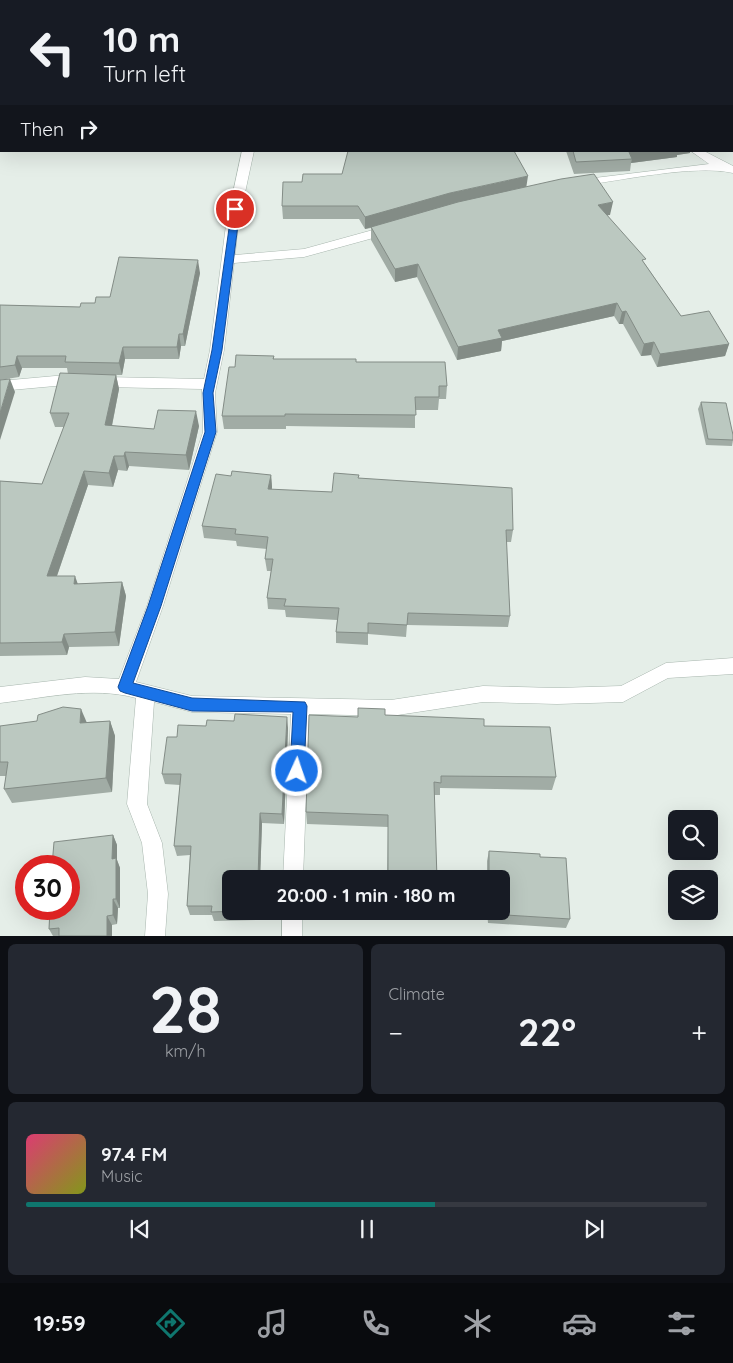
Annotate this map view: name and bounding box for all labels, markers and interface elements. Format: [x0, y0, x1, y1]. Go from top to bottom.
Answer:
text: 10 m [103, 17, 180, 61]
icon: left [20, 20, 85, 85]
text: Turn left [103, 60, 186, 88]
icon: right [74, 115, 102, 143]
text: Then [20, 117, 64, 141]
pin [214, 188, 256, 230]
icon: arrive [221, 195, 249, 223]
position arrow [270, 744, 322, 796]
map controls [668, 810, 718, 920]
button: search [668, 810, 718, 860]
speed limit sign: 30 [15, 855, 80, 920]
button: layers [668, 870, 718, 920]
text: 20:00 · 1 min · 180 m [276, 883, 456, 907]
text: 28 [149, 968, 222, 1049]
text: Climate [389, 984, 445, 1004]
text: 22° [518, 1008, 576, 1056]
text: − [389, 1015, 403, 1050]
text: + [691, 1015, 707, 1050]
text: km/h [165, 1041, 206, 1061]
text: 97.4 FM [101, 1142, 167, 1166]
text: Music [101, 1166, 143, 1186]
icon: previous [126, 1215, 154, 1243]
icon: pause [353, 1215, 381, 1243]
icon: next [580, 1215, 608, 1243]
icon: directions [153, 1306, 188, 1341]
icon: music [255, 1306, 290, 1341]
icon: phone [358, 1306, 393, 1341]
icon: climate [460, 1306, 495, 1341]
icon: car [562, 1306, 597, 1341]
icon: filters [664, 1306, 699, 1341]
text: 19:59 [34, 1309, 86, 1337]

